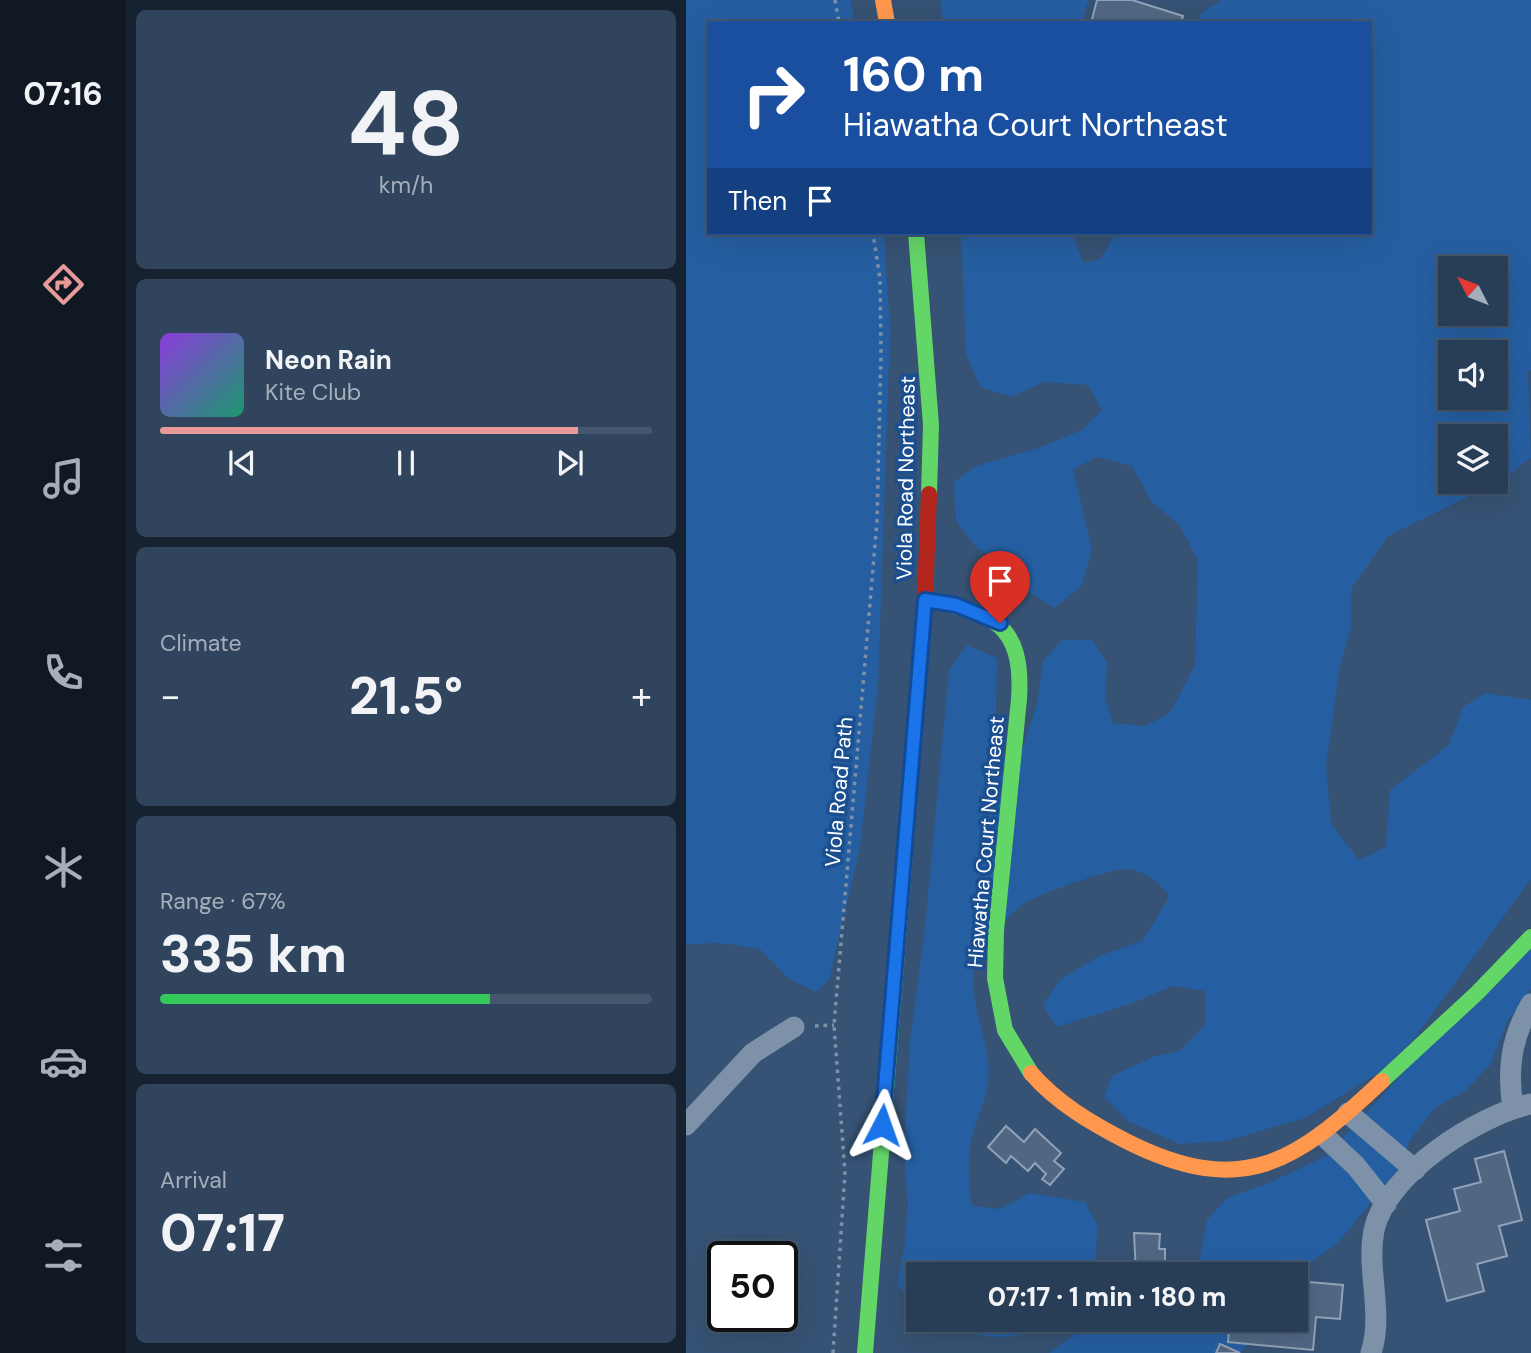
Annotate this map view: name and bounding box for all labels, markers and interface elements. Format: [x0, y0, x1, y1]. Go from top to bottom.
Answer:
text: 160 m [843, 42, 984, 106]
icon: right [728, 49, 819, 140]
text: 48 [348, 65, 464, 183]
text: 07:16 [23, 73, 103, 115]
text: Hiawatha Court Northeast [843, 104, 1228, 146]
text: km/h [379, 170, 433, 200]
icon: arrive [801, 182, 839, 220]
text: Then [728, 184, 787, 218]
north arrow [1438, 256, 1508, 326]
map controls [1438, 256, 1508, 494]
icon: directions [39, 260, 88, 309]
button: sound [1438, 340, 1508, 410]
text: Neon Rain [265, 343, 392, 377]
street label: Viola Road Northeast [890, 376, 922, 580]
text: Kite Club [265, 377, 361, 407]
button: layers [1438, 424, 1508, 494]
icon: previous [223, 444, 261, 482]
icon: pause [387, 444, 425, 482]
icon: next [551, 444, 589, 482]
icon: music [39, 454, 88, 503]
pin [970, 551, 1030, 623]
icon: arrive [981, 562, 1019, 600]
text: Climate [160, 628, 242, 658]
icon: phone [39, 648, 88, 697]
text: 21.5° [349, 662, 463, 730]
text: − [160, 671, 181, 721]
text: + [631, 671, 652, 721]
street label: Hiawatha Court Northeast [961, 715, 1011, 969]
street label: Viola Road Path [818, 716, 860, 868]
icon: climate [39, 843, 88, 892]
text: Range · 67% [160, 886, 286, 916]
text: 335 km [160, 920, 347, 988]
icon: car [39, 1037, 88, 1086]
position arrow [845, 1088, 919, 1162]
text: Arrival [160, 1165, 227, 1195]
text: 07:17 [160, 1199, 285, 1267]
icon: filters [39, 1231, 88, 1280]
speed limit sign: 50 [707, 1241, 798, 1332]
text: 07:17 · 1 min · 180 m [988, 1280, 1226, 1314]

